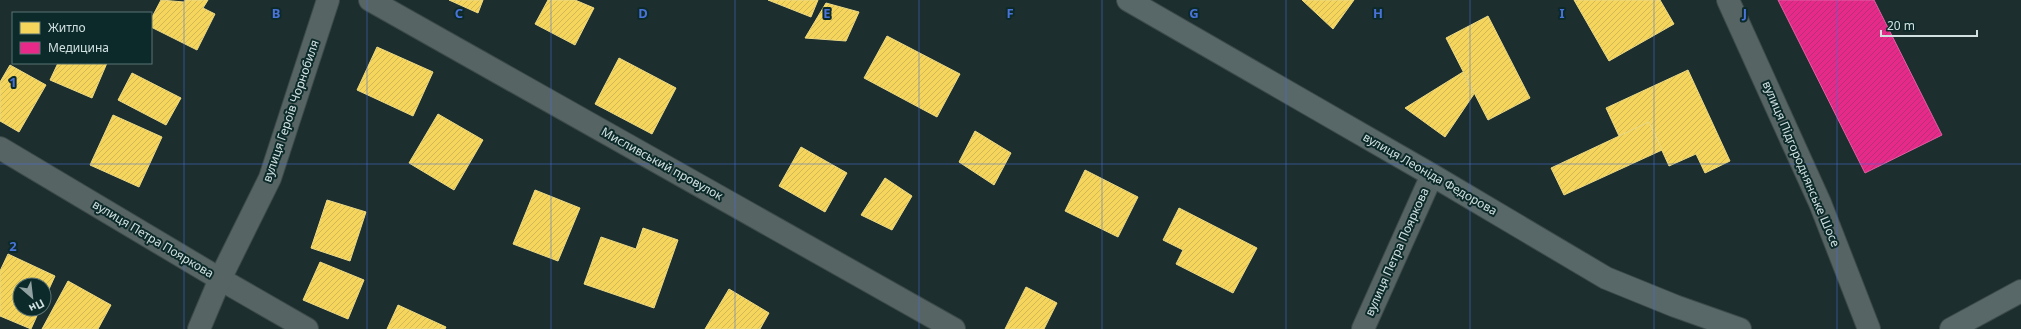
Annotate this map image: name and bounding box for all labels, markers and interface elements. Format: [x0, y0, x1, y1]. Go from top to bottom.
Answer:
text: B [272, 4, 280, 22]
text: C [455, 4, 463, 22]
text: D [638, 4, 648, 22]
text: E [823, 4, 831, 22]
text: F [1006, 4, 1014, 22]
text: G [1189, 4, 1199, 22]
text: H [1373, 4, 1383, 22]
text: I [1559, 4, 1565, 22]
text: J [1742, 4, 1747, 22]
legend [12, 12, 152, 64]
scale bar [1881, 12, 1977, 38]
text: 20 m [1887, 17, 1915, 34]
text: Житло [48, 19, 86, 36]
street label: вулиця Героїв Чорнобиля [258, 37, 323, 184]
text: Медицина [48, 39, 109, 56]
text: 1 [9, 73, 17, 91]
street label: вулиця Підгороднянське Шосе [1759, 78, 1844, 250]
street label: Мисливський провулок [598, 123, 727, 204]
street label: вулиця Леоніда Федорова [1360, 128, 1500, 219]
street label: вулиця Петра Пояркова [1361, 185, 1433, 319]
street label: вулиця Петра Пояркова [89, 196, 217, 282]
text: 2 [9, 237, 17, 255]
north arrow [12, 277, 52, 317]
text: Пн [27, 296, 47, 317]

